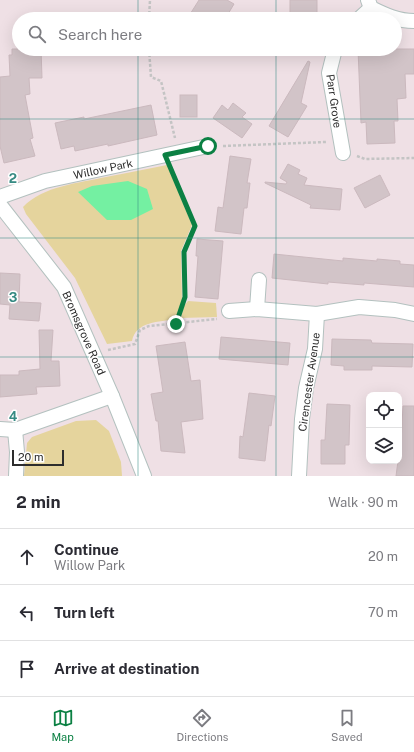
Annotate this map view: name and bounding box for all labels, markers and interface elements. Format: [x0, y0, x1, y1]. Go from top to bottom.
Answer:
search box [12, 12, 402, 56]
icon: search [26, 23, 48, 45]
text: Search here [58, 26, 142, 43]
street label: Parr Grove [324, 73, 344, 129]
route start [199, 137, 217, 155]
street label: Willow Park [72, 157, 134, 181]
text: 2 [9, 171, 17, 186]
street label: Bromsgrove Road [60, 289, 108, 377]
text: 3 [9, 290, 18, 305]
route end [167, 315, 185, 333]
street label: Cirencester Avenue [296, 332, 322, 432]
map controls [366, 392, 402, 464]
button: locate [366, 392, 402, 428]
text: 4 [9, 409, 18, 424]
button: layers [366, 428, 402, 464]
scale bar [12, 448, 64, 467]
text: 20 m [18, 451, 43, 463]
text: 2 min [16, 492, 61, 512]
text: Walk · 90 m [328, 495, 398, 510]
text: Continue [54, 541, 119, 558]
icon: ahead [16, 546, 38, 568]
text: 20 m [368, 549, 398, 564]
text: Willow Park [54, 558, 125, 573]
icon: left [16, 602, 38, 624]
text: Turn left [54, 604, 115, 621]
text: 70 m [368, 605, 398, 620]
icon: arrive [16, 658, 38, 680]
text: Arrive at destination [54, 660, 199, 677]
tab: Map [51, 707, 74, 743]
tab: Directions [177, 707, 228, 743]
tab: Saved [331, 707, 363, 743]

